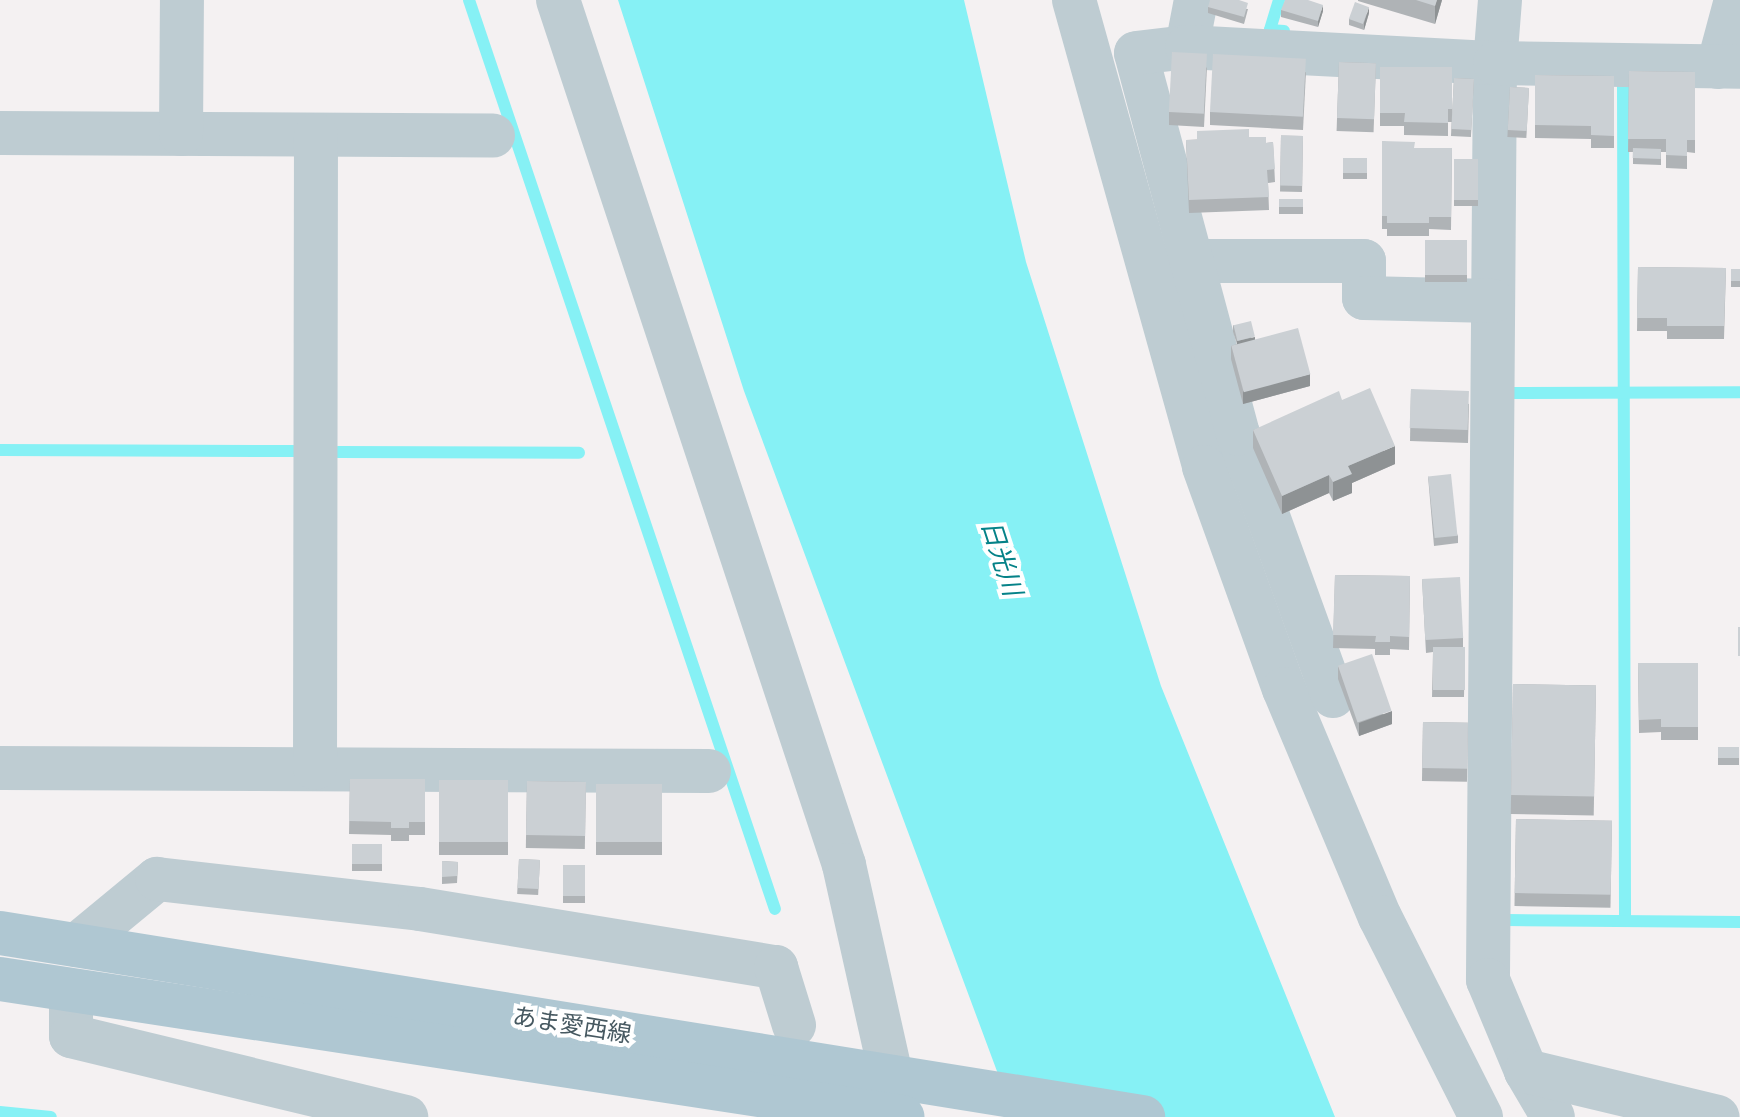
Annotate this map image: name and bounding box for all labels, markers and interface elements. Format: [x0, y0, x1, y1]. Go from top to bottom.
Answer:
water label: 日光川 [974, 516, 1028, 600]
street label: あま愛西線 [510, 1001, 634, 1049]

